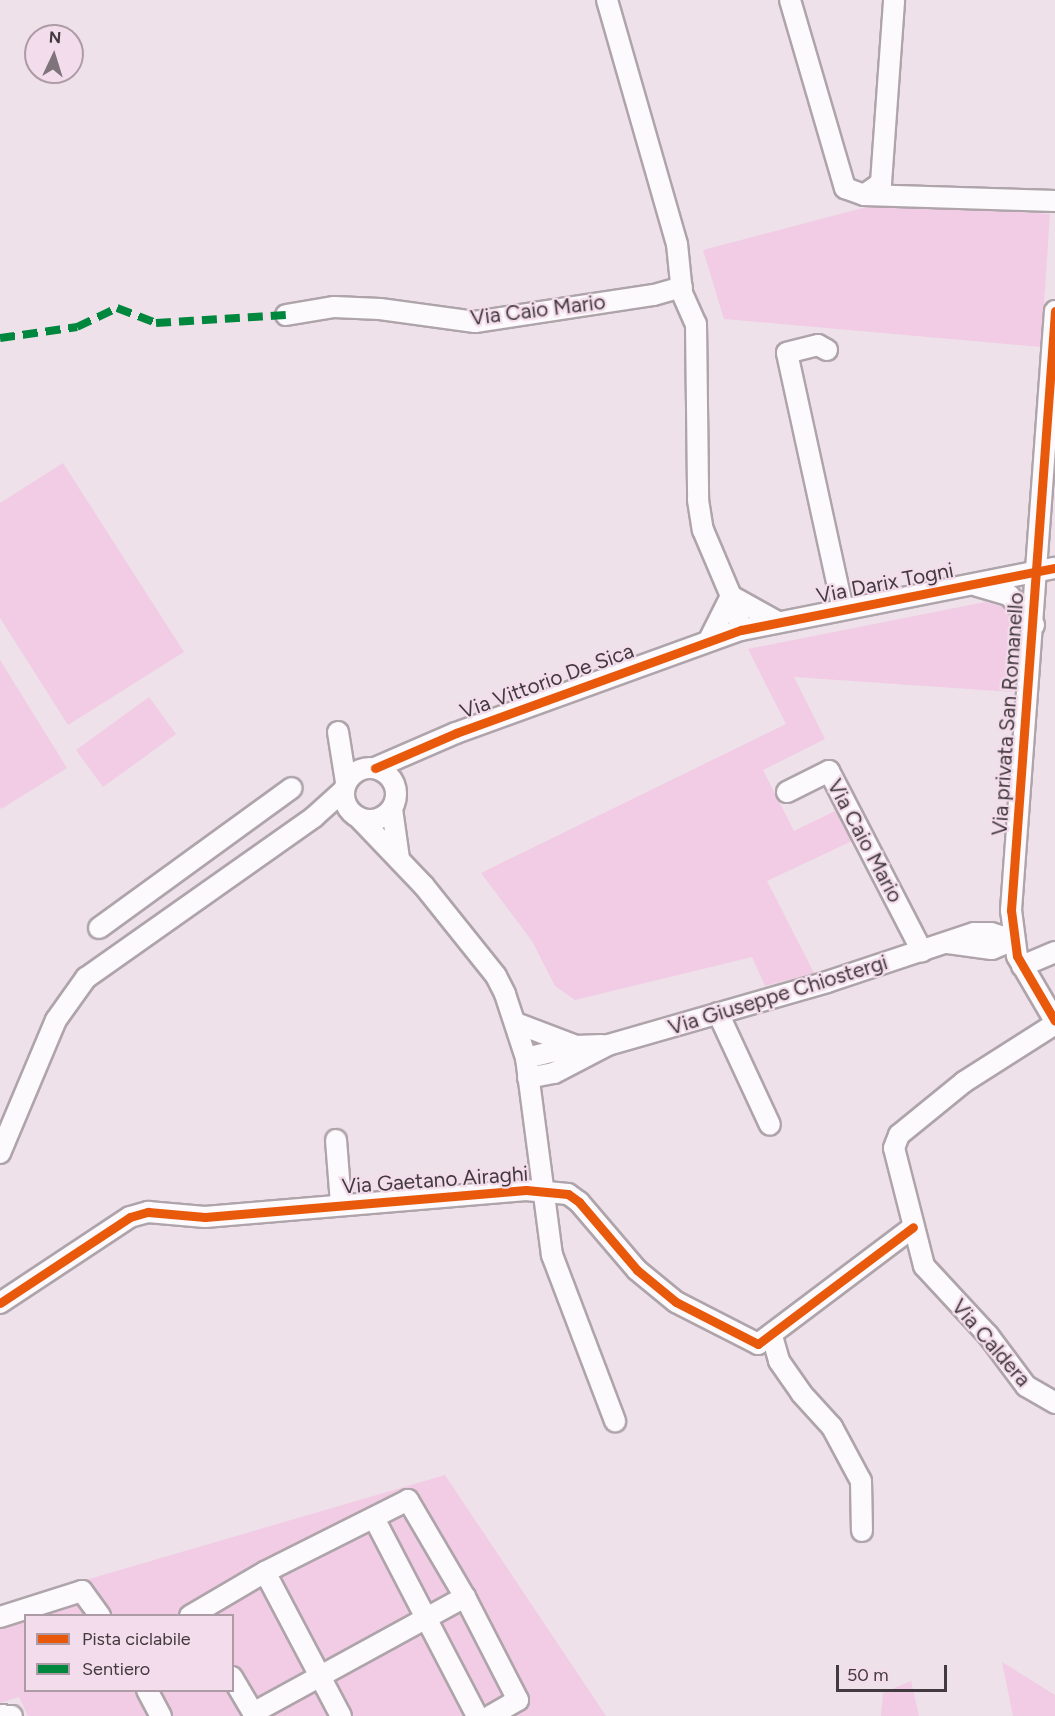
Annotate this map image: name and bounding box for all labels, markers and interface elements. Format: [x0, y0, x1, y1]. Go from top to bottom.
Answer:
north arrow [24, 24, 84, 84]
text: N [48, 28, 62, 47]
street label: Via Caio Mario [469, 289, 607, 331]
street label: Via Darix Togni [814, 557, 956, 609]
street label: Via privata San Romanello [987, 591, 1029, 837]
street label: Via Vittorio De Sica [457, 638, 637, 724]
street label: Via Caio Mario [822, 775, 908, 907]
street label: Via Giuseppe Chiostergi [665, 950, 891, 1040]
street label: Via Gaetano Airaghi [341, 1161, 529, 1199]
street label: Via Caldera [946, 1294, 1036, 1392]
legend [24, 1614, 234, 1692]
text: Pista ciclabile [82, 1628, 191, 1650]
scale bar [839, 1653, 950, 1691]
text: Sentiero [82, 1658, 150, 1680]
text: 50 m [847, 1664, 889, 1686]

